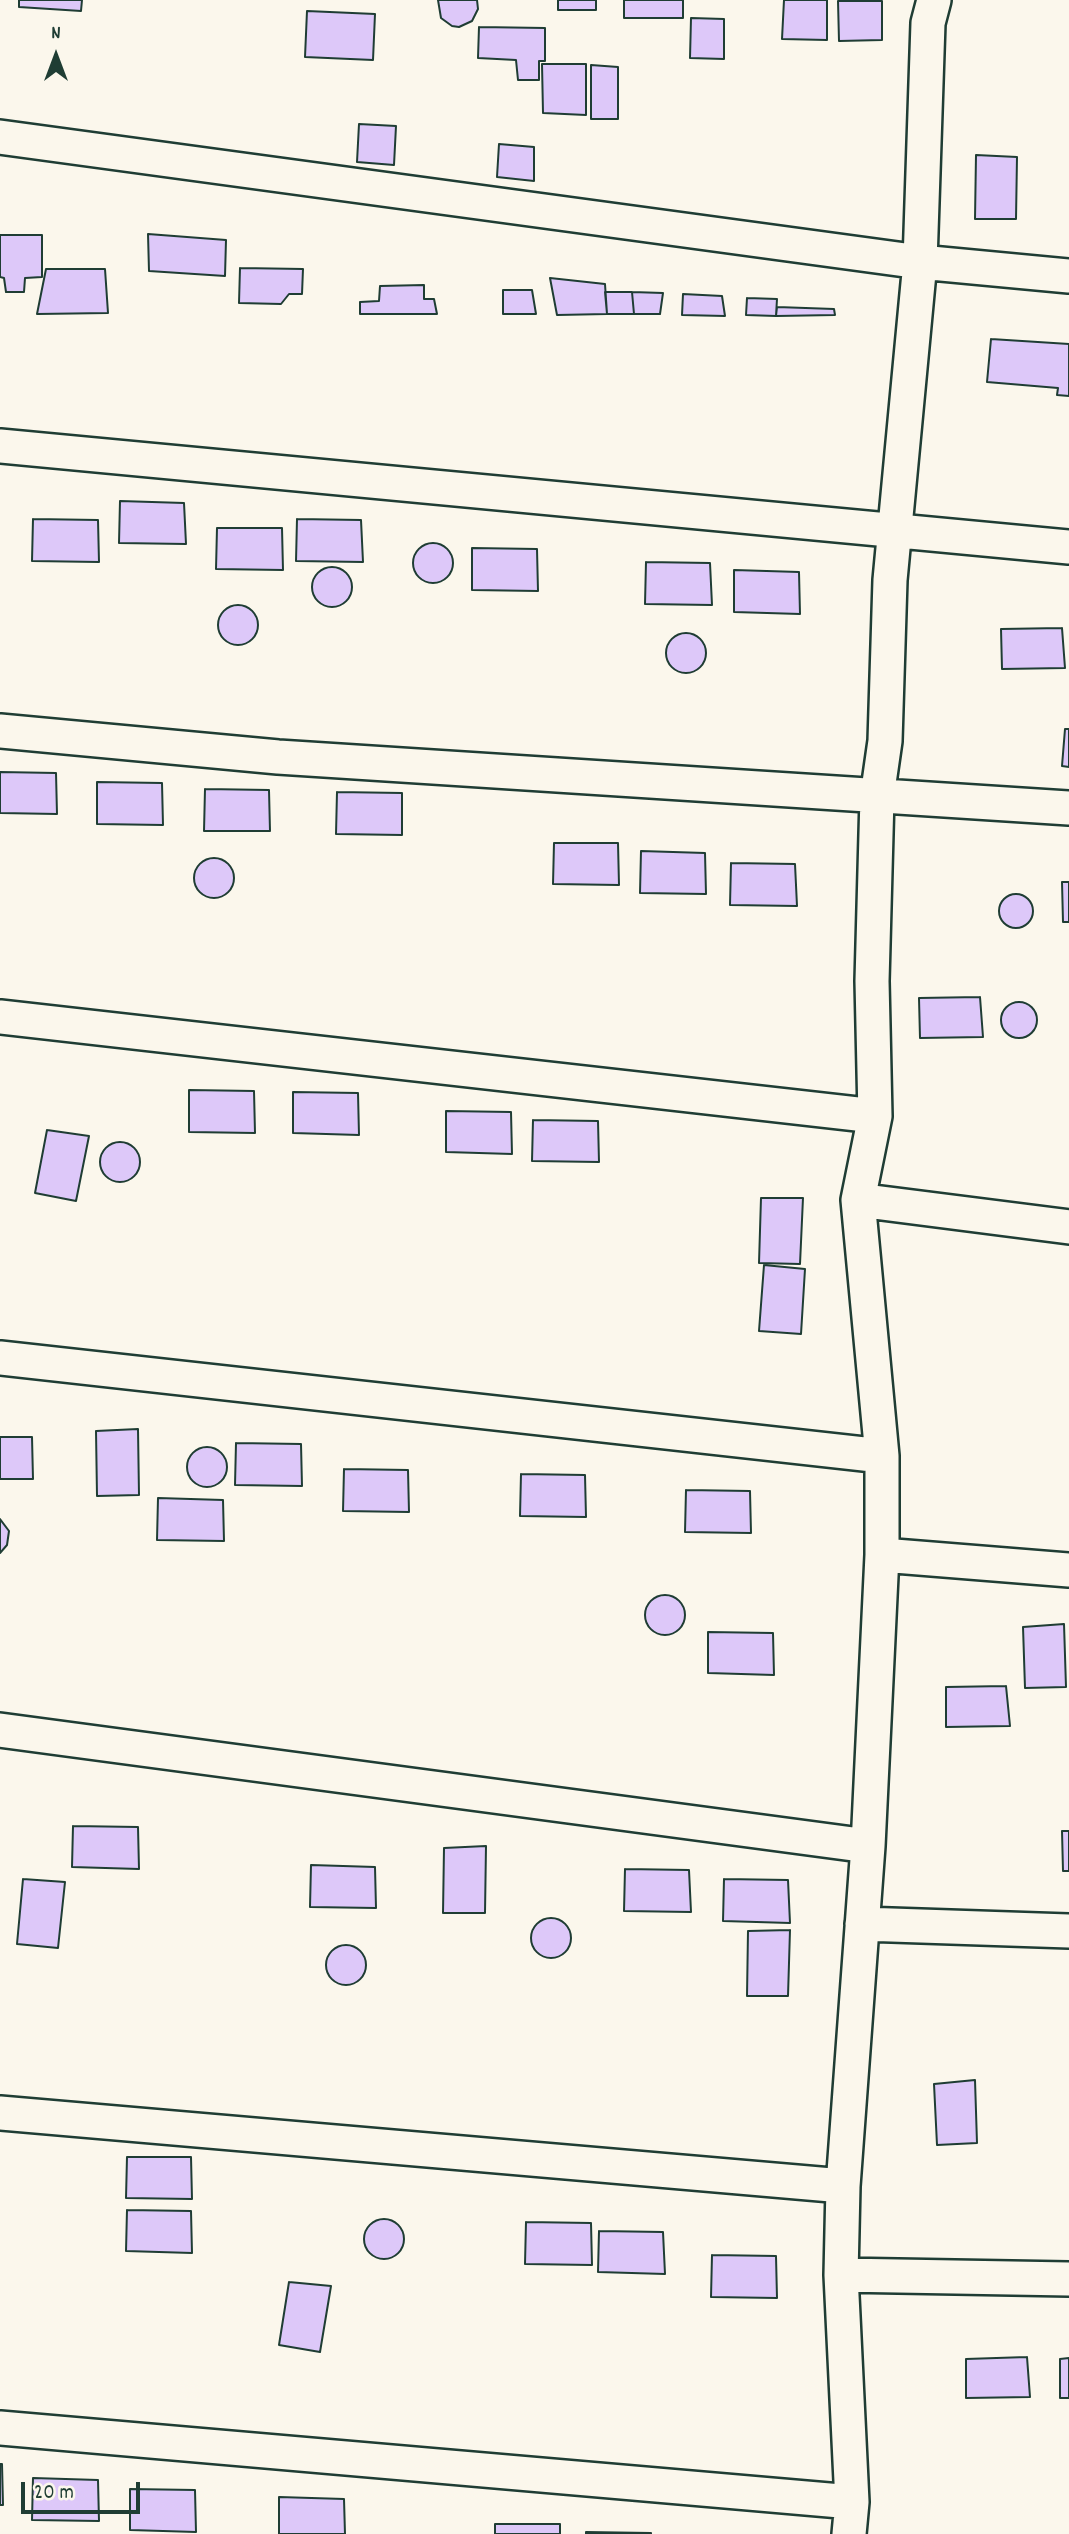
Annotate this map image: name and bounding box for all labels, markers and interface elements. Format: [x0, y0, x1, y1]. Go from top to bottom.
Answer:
north arrow [21, 21, 91, 91]
text: N [51, 21, 61, 48]
scale bar [24, 2468, 144, 2512]
text: 20 m [34, 2479, 74, 2509]

